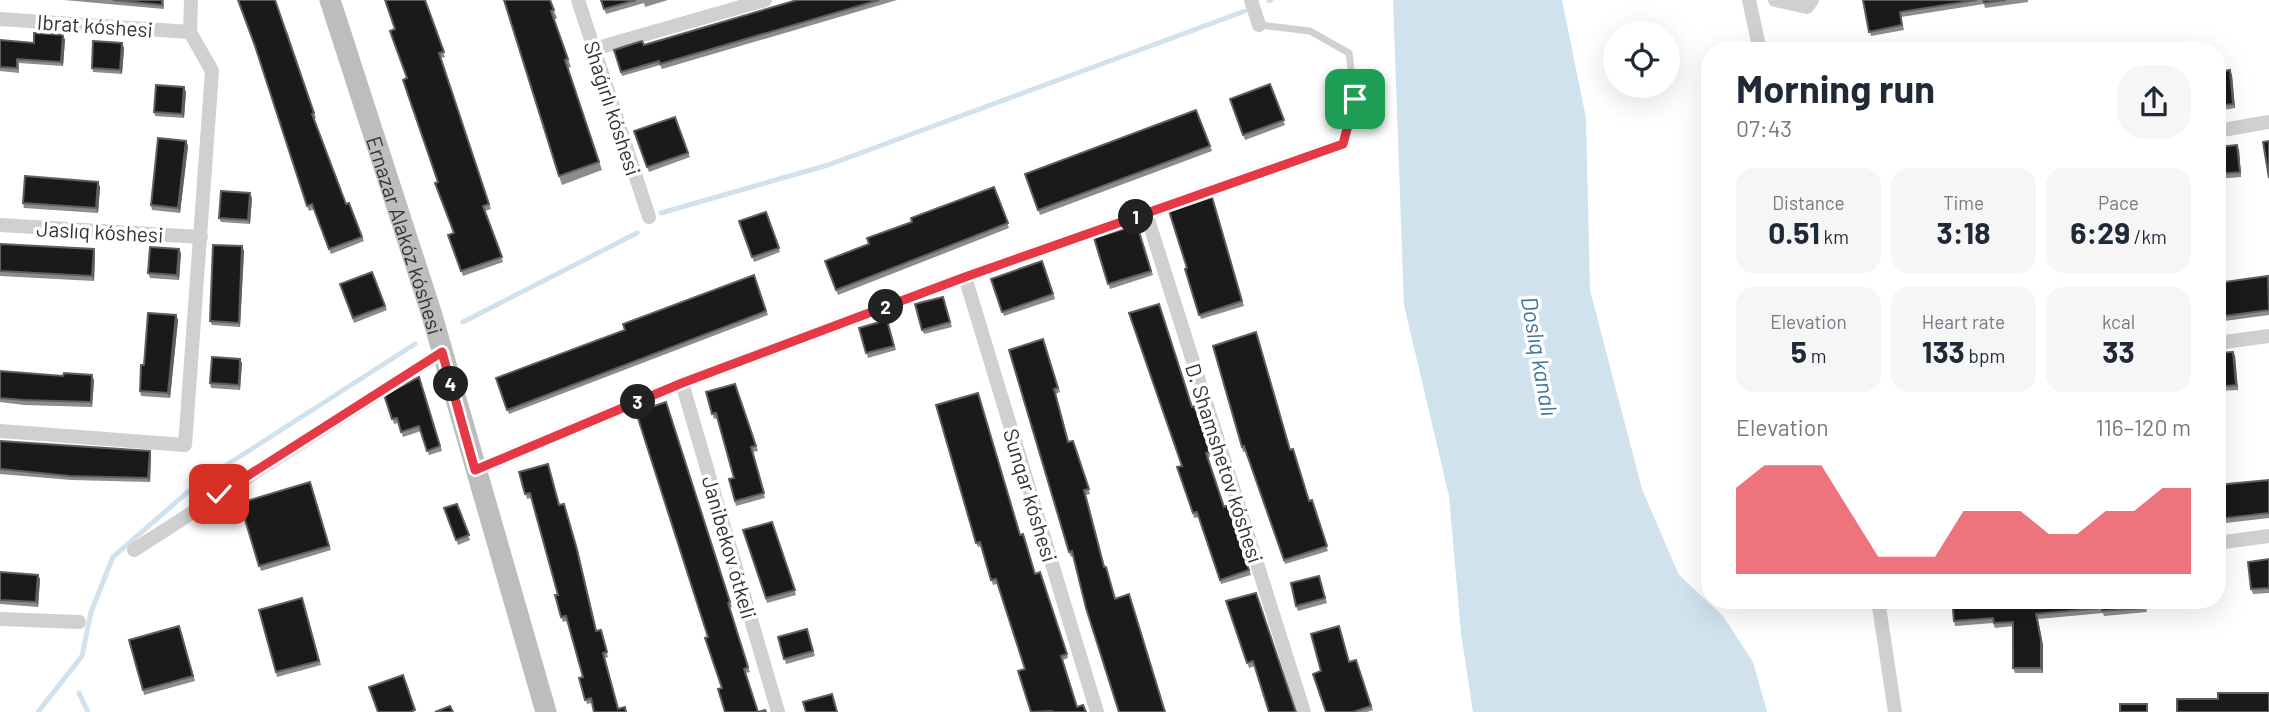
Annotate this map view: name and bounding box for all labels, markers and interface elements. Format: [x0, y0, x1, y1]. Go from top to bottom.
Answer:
street label: Ibrat kóshesi [36, 8, 154, 42]
map controls [1603, 21, 1680, 98]
button: locate [1603, 21, 1680, 98]
street label: Shaǵırlı kóshesi [579, 37, 647, 179]
text: Morning run [1736, 65, 1935, 111]
button: share [2117, 65, 2191, 139]
pin [1325, 69, 1385, 129]
icon: arrive [1336, 80, 1374, 118]
text: 07:43 [1736, 114, 1792, 142]
street label: Ernazar Alakóz kóshesi [362, 133, 449, 337]
text: Distance [1772, 191, 1845, 214]
text: Time [1943, 191, 1984, 214]
text: Pace [2098, 191, 2139, 214]
pin: 1 [1118, 200, 1154, 234]
text: 1 [1132, 205, 1139, 228]
text: 0.51 [1768, 214, 1820, 250]
text: 3:18 [1937, 214, 1990, 250]
text: 6:29 [2070, 214, 2130, 250]
street label: Jaslıq kóshesi [36, 215, 164, 247]
text: km [1820, 225, 1849, 248]
text: /km [2130, 225, 2167, 248]
pin: 2 [868, 290, 903, 324]
water label: Doslıq kanalı [1516, 294, 1564, 418]
text: 2 [880, 295, 891, 318]
text: Elevation [1770, 310, 1847, 333]
text: Heart rate [1922, 310, 2005, 333]
text: kcal [2102, 310, 2135, 333]
text: 5 [1791, 333, 1807, 369]
text: 133 [1922, 333, 1965, 369]
text: 33 [2102, 333, 2135, 369]
text: m [1807, 344, 1826, 367]
text: bpm [1965, 344, 2005, 367]
street label: D. Shamshetov kóshesi [1181, 360, 1269, 566]
pin: 4 [434, 366, 468, 402]
text: 4 [445, 372, 456, 395]
pin: 3 [620, 384, 656, 420]
text: 3 [632, 390, 643, 413]
text: Elevation [1736, 413, 1829, 441]
text: 116–120 m [2096, 413, 2191, 441]
street label: Sunqar kóshesi [999, 425, 1063, 565]
pin [189, 464, 249, 524]
street label: Janibekov ótkeli [698, 473, 762, 621]
icon: check [200, 475, 238, 513]

